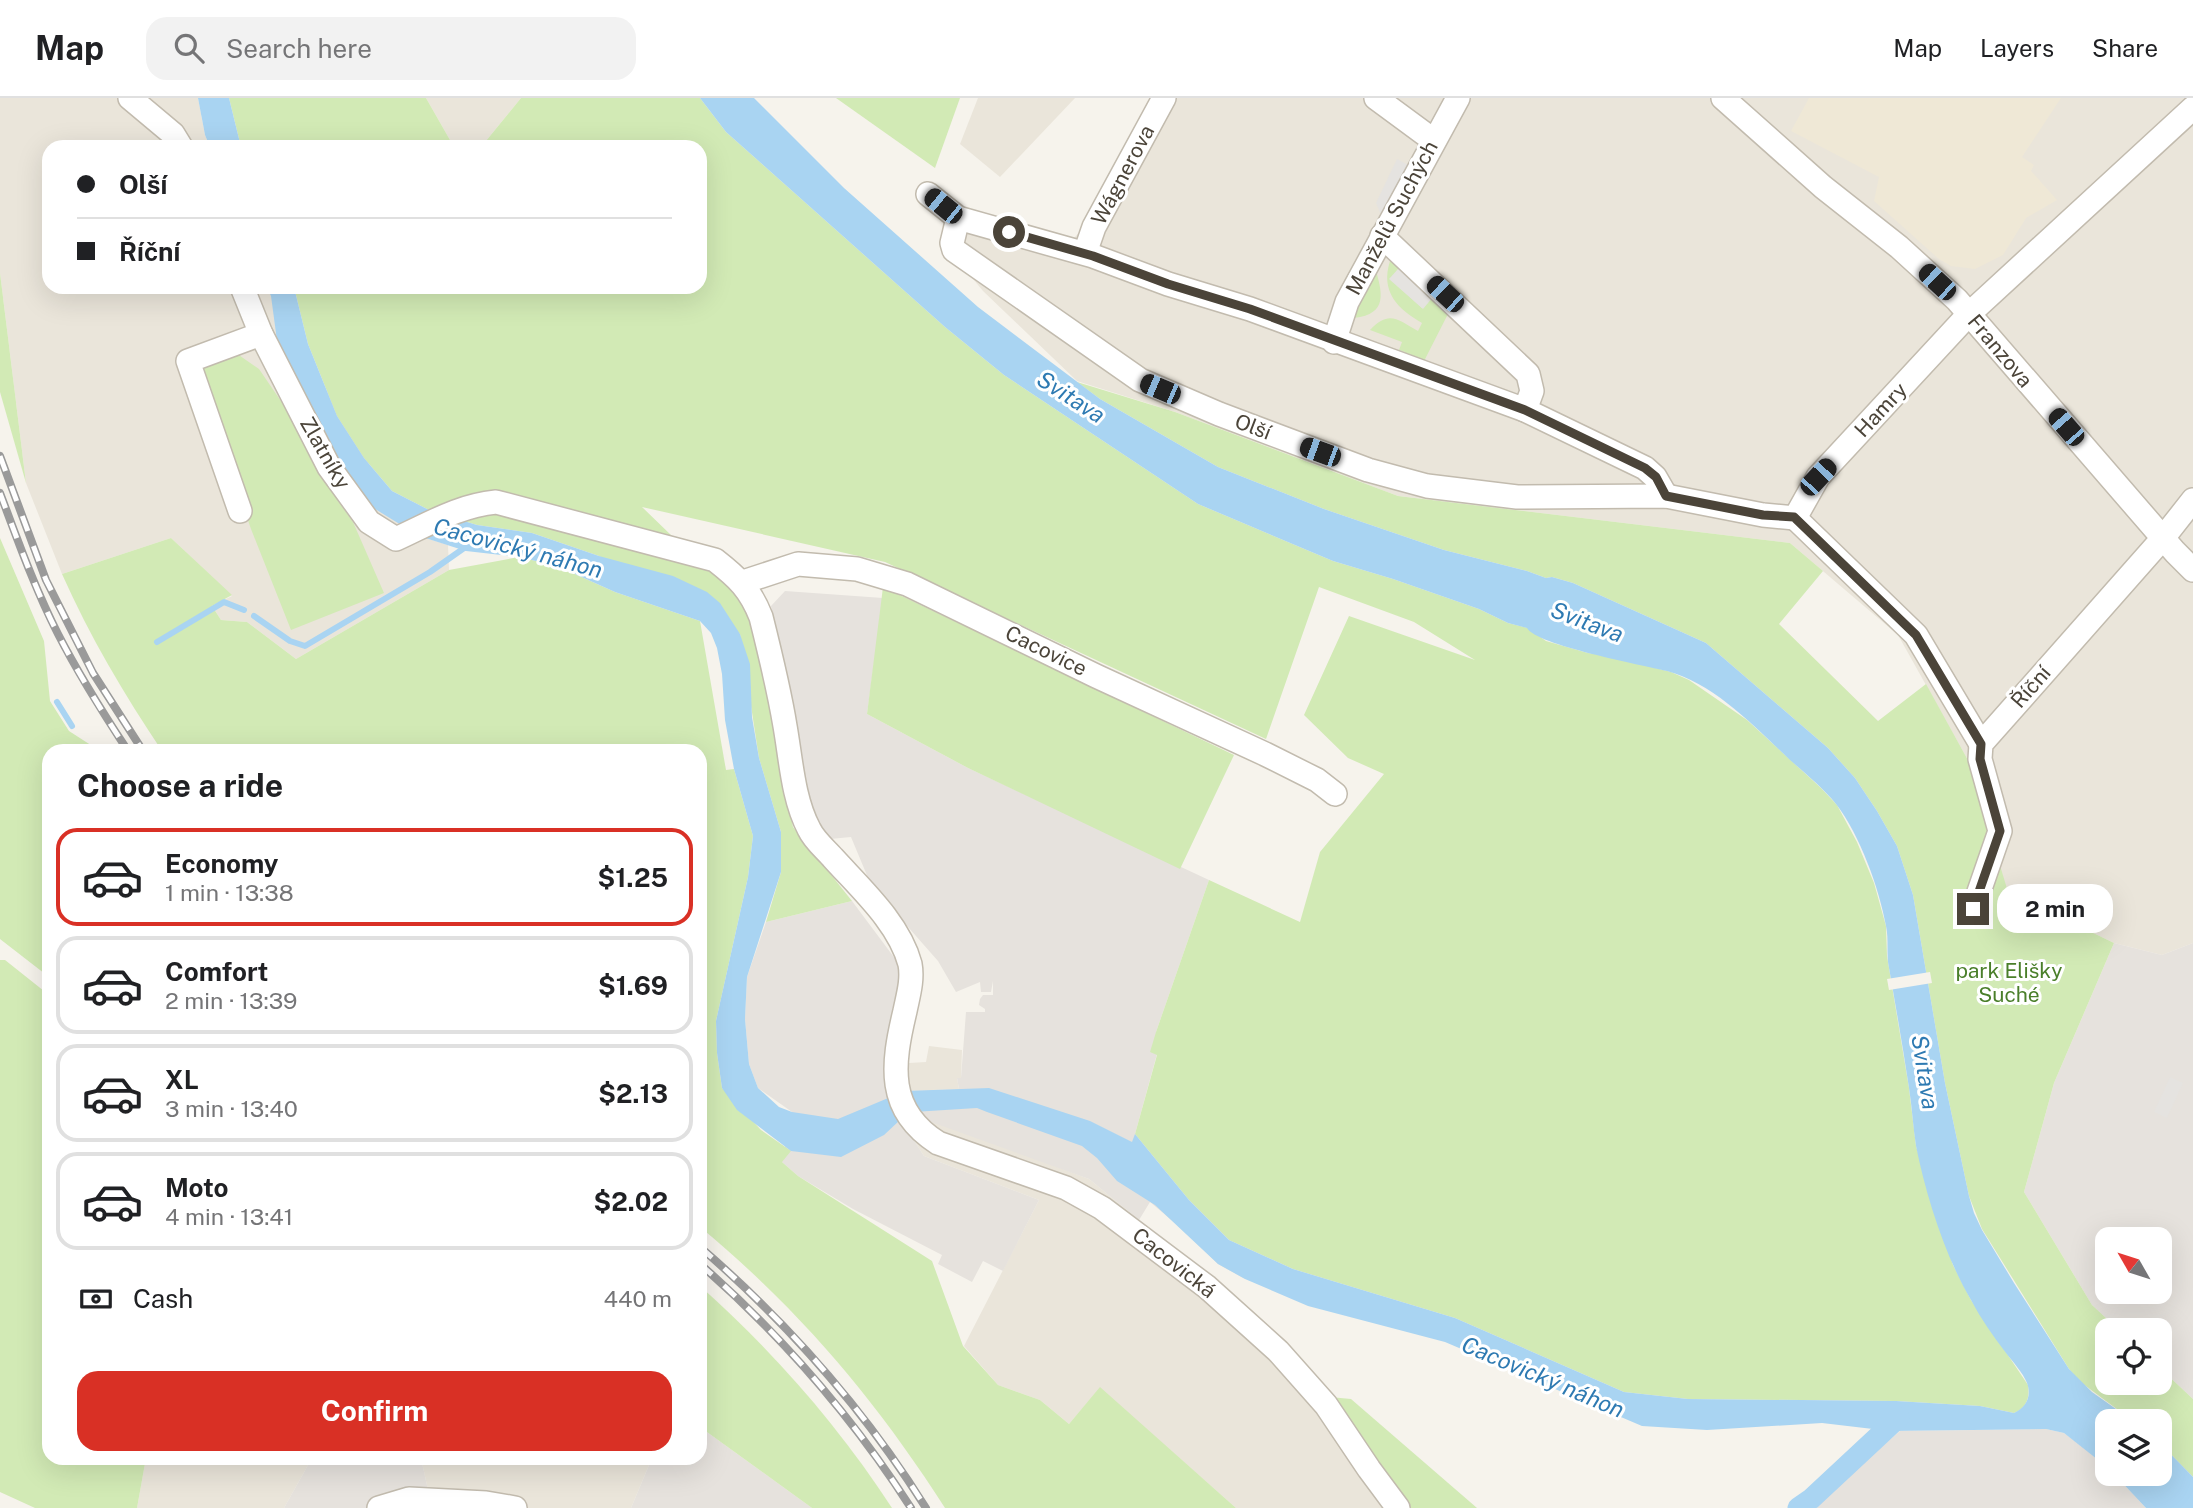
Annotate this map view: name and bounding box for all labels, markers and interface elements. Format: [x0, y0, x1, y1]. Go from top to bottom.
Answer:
search box [146, 17, 636, 80]
text: Map [35, 29, 104, 67]
icon: search [170, 29, 208, 67]
text: Search here [226, 33, 372, 64]
text: Map [1893, 34, 1942, 62]
text: Layers [1980, 34, 2054, 62]
text: Share [2092, 34, 2158, 62]
street label: Wágnerova [1086, 121, 1159, 229]
street label: Manželů Suchých [1340, 136, 1443, 299]
text: Olší [119, 169, 167, 200]
car [921, 185, 966, 227]
route start [993, 216, 1025, 248]
text: Říční [119, 236, 180, 267]
car [1915, 260, 1960, 304]
car [1423, 272, 1468, 316]
street label: Franzova [1963, 309, 2038, 392]
water label: Svitava [1032, 365, 1110, 428]
car [1137, 371, 1184, 407]
street label: Hamry [1849, 377, 1912, 442]
car [2045, 404, 2088, 450]
street label: Olší [1231, 408, 1276, 445]
street label: Zlatníky [295, 412, 356, 493]
car [1297, 435, 1344, 469]
car [1796, 454, 1841, 500]
water label: Cacovický náhon [431, 512, 606, 583]
water label: Svitava [1547, 595, 1627, 648]
street label: Cacovice [1001, 620, 1091, 681]
street label: Říční [2006, 660, 2056, 713]
text: Choose a ride [77, 767, 283, 804]
icon: car [81, 846, 144, 909]
text: Economy [165, 848, 278, 879]
text: $1.25 [598, 862, 668, 893]
text: 1 min · 13:38 [165, 879, 294, 906]
callout: 2 min [1997, 884, 2113, 934]
route end [1957, 893, 1989, 925]
text: 2 min [2025, 895, 2085, 922]
icon: car [81, 954, 144, 1017]
text: Comfort [165, 956, 268, 987]
park label: park Elišky Suché [1955, 958, 2063, 1007]
text: $1.69 [598, 970, 668, 1001]
text: 2 min · 13:39 [165, 987, 297, 1014]
water label: Svitava [1906, 1033, 1945, 1111]
icon: car [81, 1062, 144, 1125]
text: XL [165, 1064, 199, 1095]
text: $2.13 [598, 1078, 668, 1109]
text: 3 min · 13:40 [165, 1095, 298, 1122]
icon: car [81, 1170, 144, 1233]
text: Moto [165, 1172, 228, 1203]
text: $2.02 [594, 1186, 668, 1217]
text: 4 min · 13:41 [165, 1203, 293, 1230]
street label: Cacovická [1128, 1222, 1221, 1303]
north arrow [2095, 1227, 2172, 1304]
map controls [2095, 1227, 2172, 1486]
icon: cash [77, 1280, 115, 1318]
text: Cash [133, 1283, 193, 1314]
text: 440 m [604, 1285, 672, 1312]
button: locate [2095, 1318, 2172, 1395]
water label: Cacovický náhon [1458, 1330, 1628, 1423]
button: Confirm [77, 1371, 672, 1451]
button: layers [2095, 1409, 2172, 1486]

